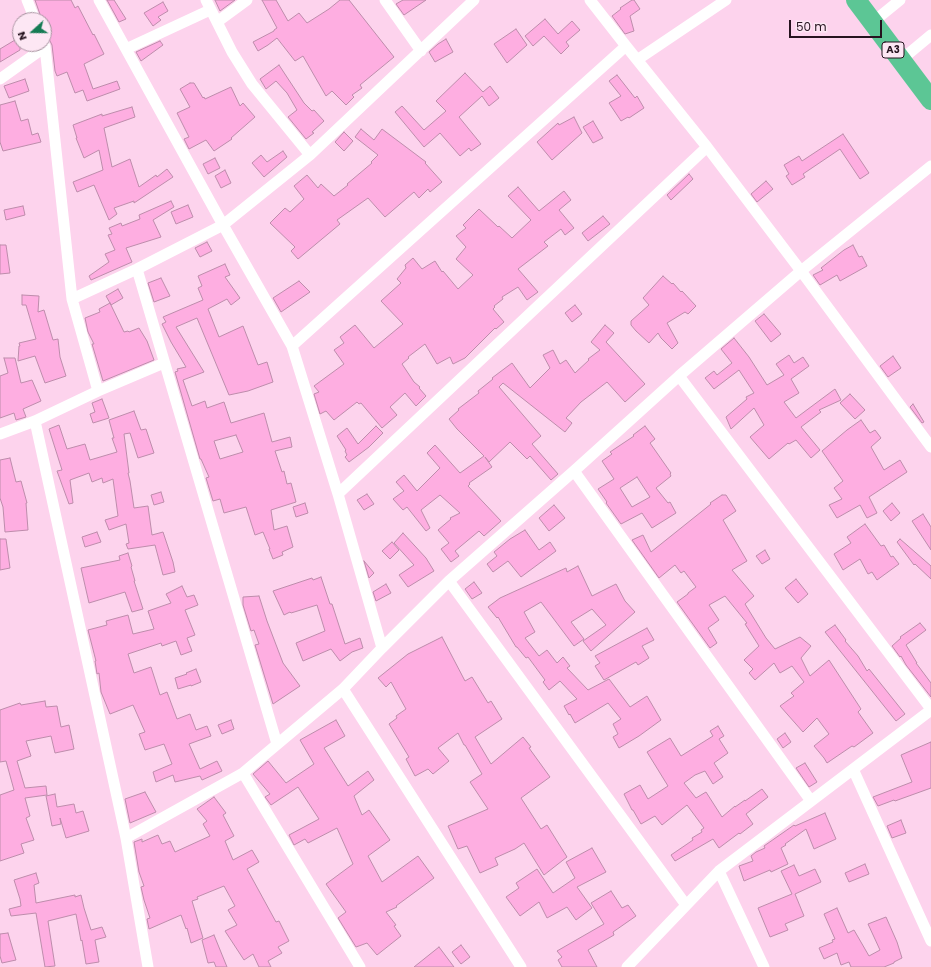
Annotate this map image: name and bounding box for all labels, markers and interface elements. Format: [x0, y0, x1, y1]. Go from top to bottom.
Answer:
north arrow [12, 12, 52, 52]
scale bar [791, 12, 884, 38]
text: 50 m [796, 18, 827, 35]
text: N [13, 29, 31, 43]
road number: A3 [882, 42, 904, 58]

